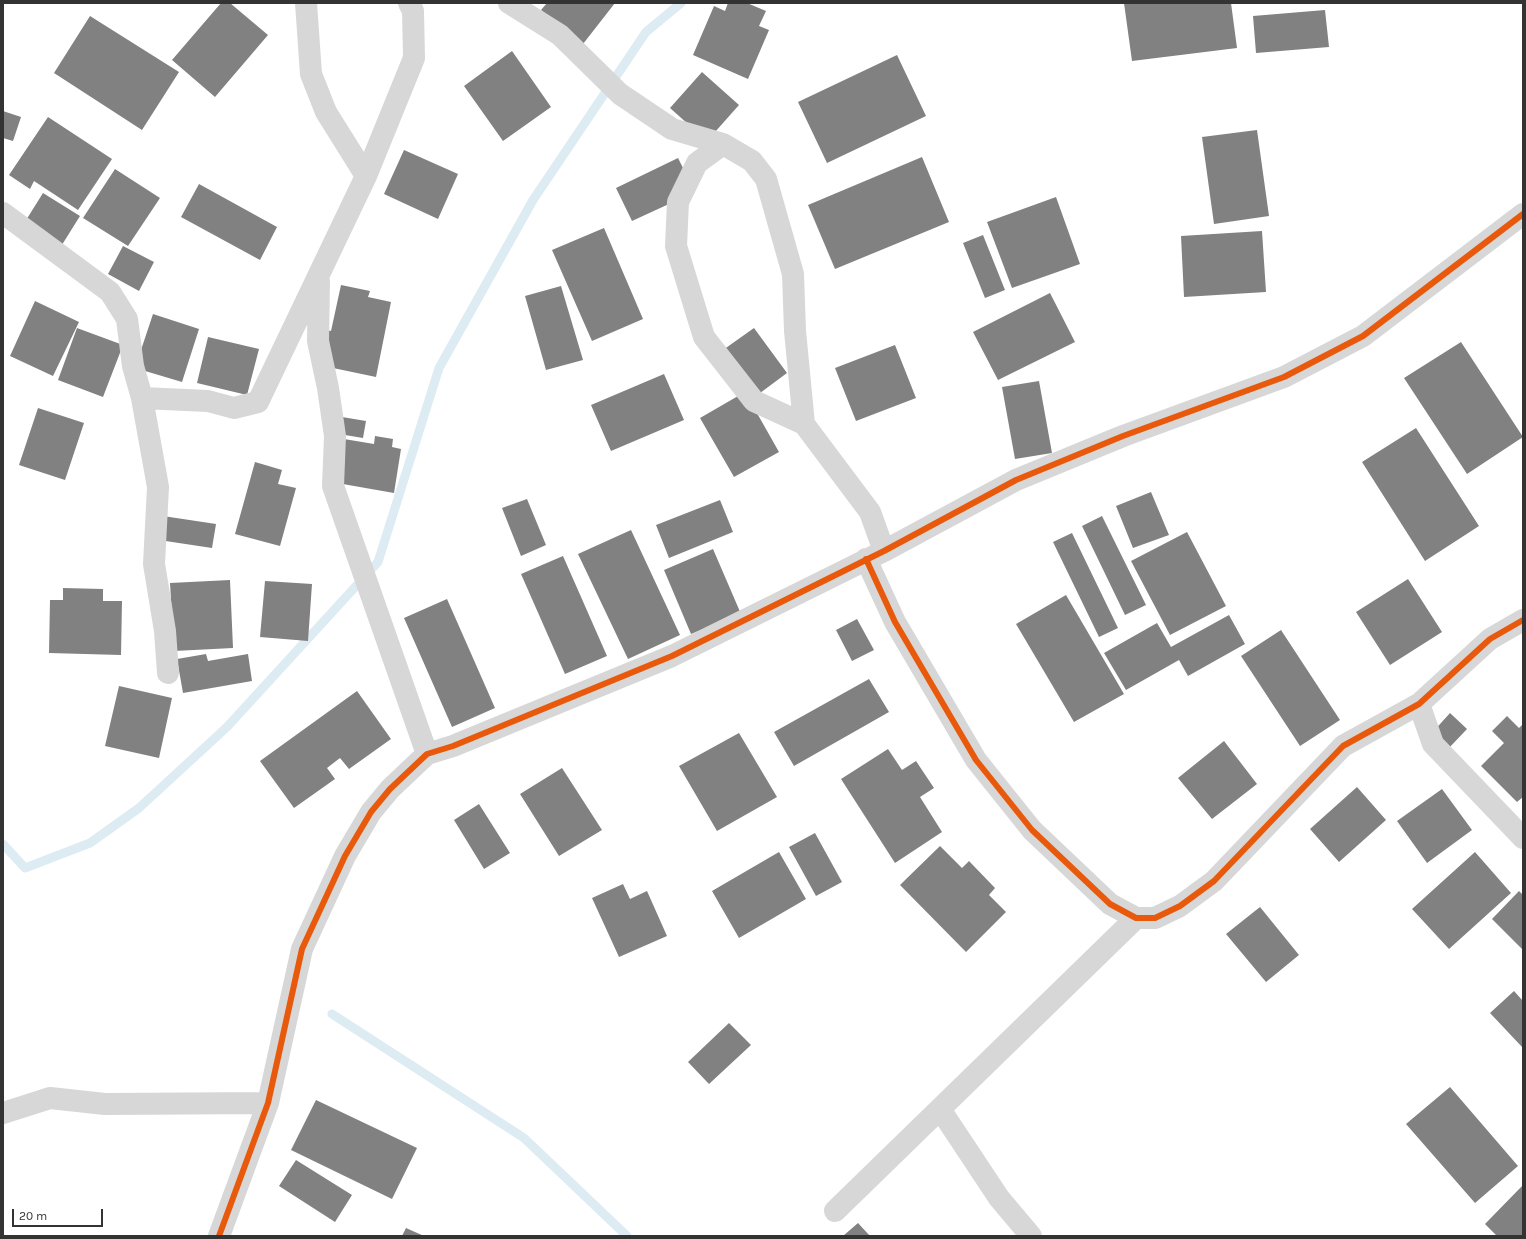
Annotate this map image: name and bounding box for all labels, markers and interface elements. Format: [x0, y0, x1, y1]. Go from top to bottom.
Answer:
scale bar [14, 1201, 105, 1227]
text: 20 m [19, 1209, 47, 1223]

